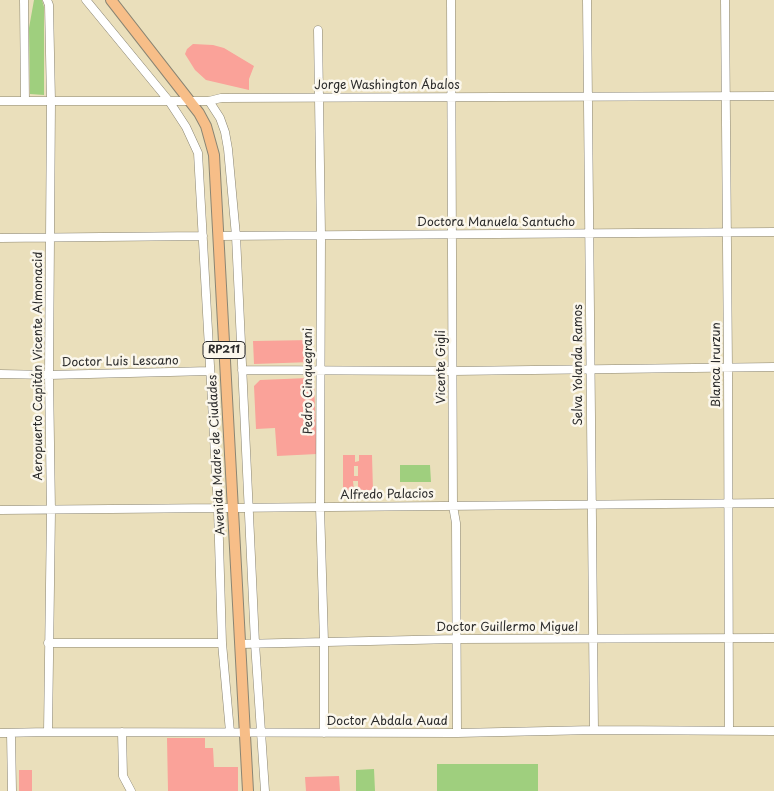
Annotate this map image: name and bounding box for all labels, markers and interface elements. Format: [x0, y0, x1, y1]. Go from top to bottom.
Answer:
street label: Jorge Washington Ábalos [314, 79, 460, 93]
street label: Doctora Manuela Santucho [417, 216, 575, 230]
street label: Aeropuerto Capitán Vicente Almonacid [32, 252, 46, 480]
street label: Selva Yolanda Ramos [572, 304, 586, 426]
street label: Blanca Irurzun [710, 322, 724, 408]
street label: Pedro Cinquegrani [302, 328, 316, 434]
street label: Vicente Gigli [435, 330, 449, 404]
road number: RP211 [203, 342, 245, 358]
street label: Doctor Luis Lescano [61, 354, 179, 370]
street label: Avenida Madre de Ciudades [206, 374, 228, 536]
street label: Alfredo Palacios [340, 487, 434, 503]
street label: Doctor Guillermo Miguel [436, 621, 578, 635]
street label: Doctor Abdala Auad [326, 715, 448, 729]

